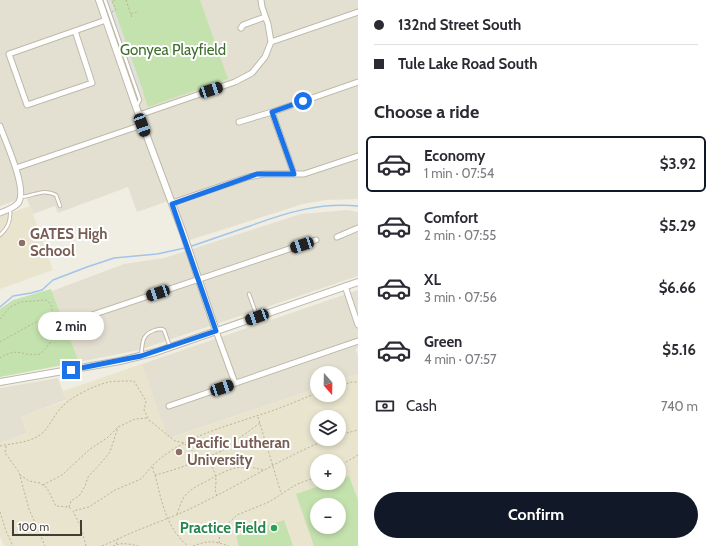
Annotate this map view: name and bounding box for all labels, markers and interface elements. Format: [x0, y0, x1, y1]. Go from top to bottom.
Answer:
text: 132nd Street South [398, 16, 521, 34]
park label: Gonyea Playfield [120, 41, 226, 59]
text: Tule Lake Road South [398, 55, 537, 73]
car [198, 81, 224, 99]
route start [294, 92, 312, 110]
text: Choose a ride [374, 101, 479, 123]
car [132, 112, 152, 138]
icon: car [376, 146, 412, 182]
text: Economy [424, 147, 485, 165]
text: $3.92 [660, 155, 696, 173]
text: 1 min · 07:54 [424, 165, 494, 181]
icon: car [376, 208, 412, 244]
text: Comfort [424, 209, 478, 227]
text: $5.29 [660, 217, 696, 235]
place label: GATES High School [30, 225, 108, 260]
text: 2 min · 07:55 [424, 227, 496, 243]
car [289, 236, 315, 254]
marker: GATES High School [17, 238, 27, 248]
icon: car [376, 270, 412, 306]
text: XL [424, 271, 441, 289]
text: $6.66 [659, 279, 696, 297]
car [145, 284, 171, 302]
text: 3 min · 07:56 [424, 289, 497, 305]
car [244, 307, 270, 327]
callout: 2 min [38, 312, 104, 340]
text: 2 min [55, 318, 87, 334]
icon: car [376, 332, 412, 368]
text: Green [424, 333, 462, 351]
text: $5.16 [662, 341, 696, 359]
text: 4 min · 07:57 [424, 351, 497, 367]
route end [62, 361, 80, 379]
north arrow [310, 366, 346, 402]
map controls [310, 366, 346, 534]
car [209, 378, 235, 398]
icon: cash [374, 395, 396, 417]
text: Cash [406, 397, 437, 415]
text: 740 m [661, 398, 698, 414]
button: layers [310, 410, 346, 446]
place label: Pacific Lutheran University [187, 434, 290, 469]
marker: Pacific Lutheran University [174, 447, 184, 457]
button: + [310, 454, 346, 490]
button: Confirm [374, 492, 698, 538]
button: − [310, 498, 346, 534]
scale bar [12, 518, 82, 537]
place label: Practice Field [180, 519, 266, 537]
text: 100 m [18, 520, 49, 534]
marker: Practice Field [269, 523, 279, 533]

